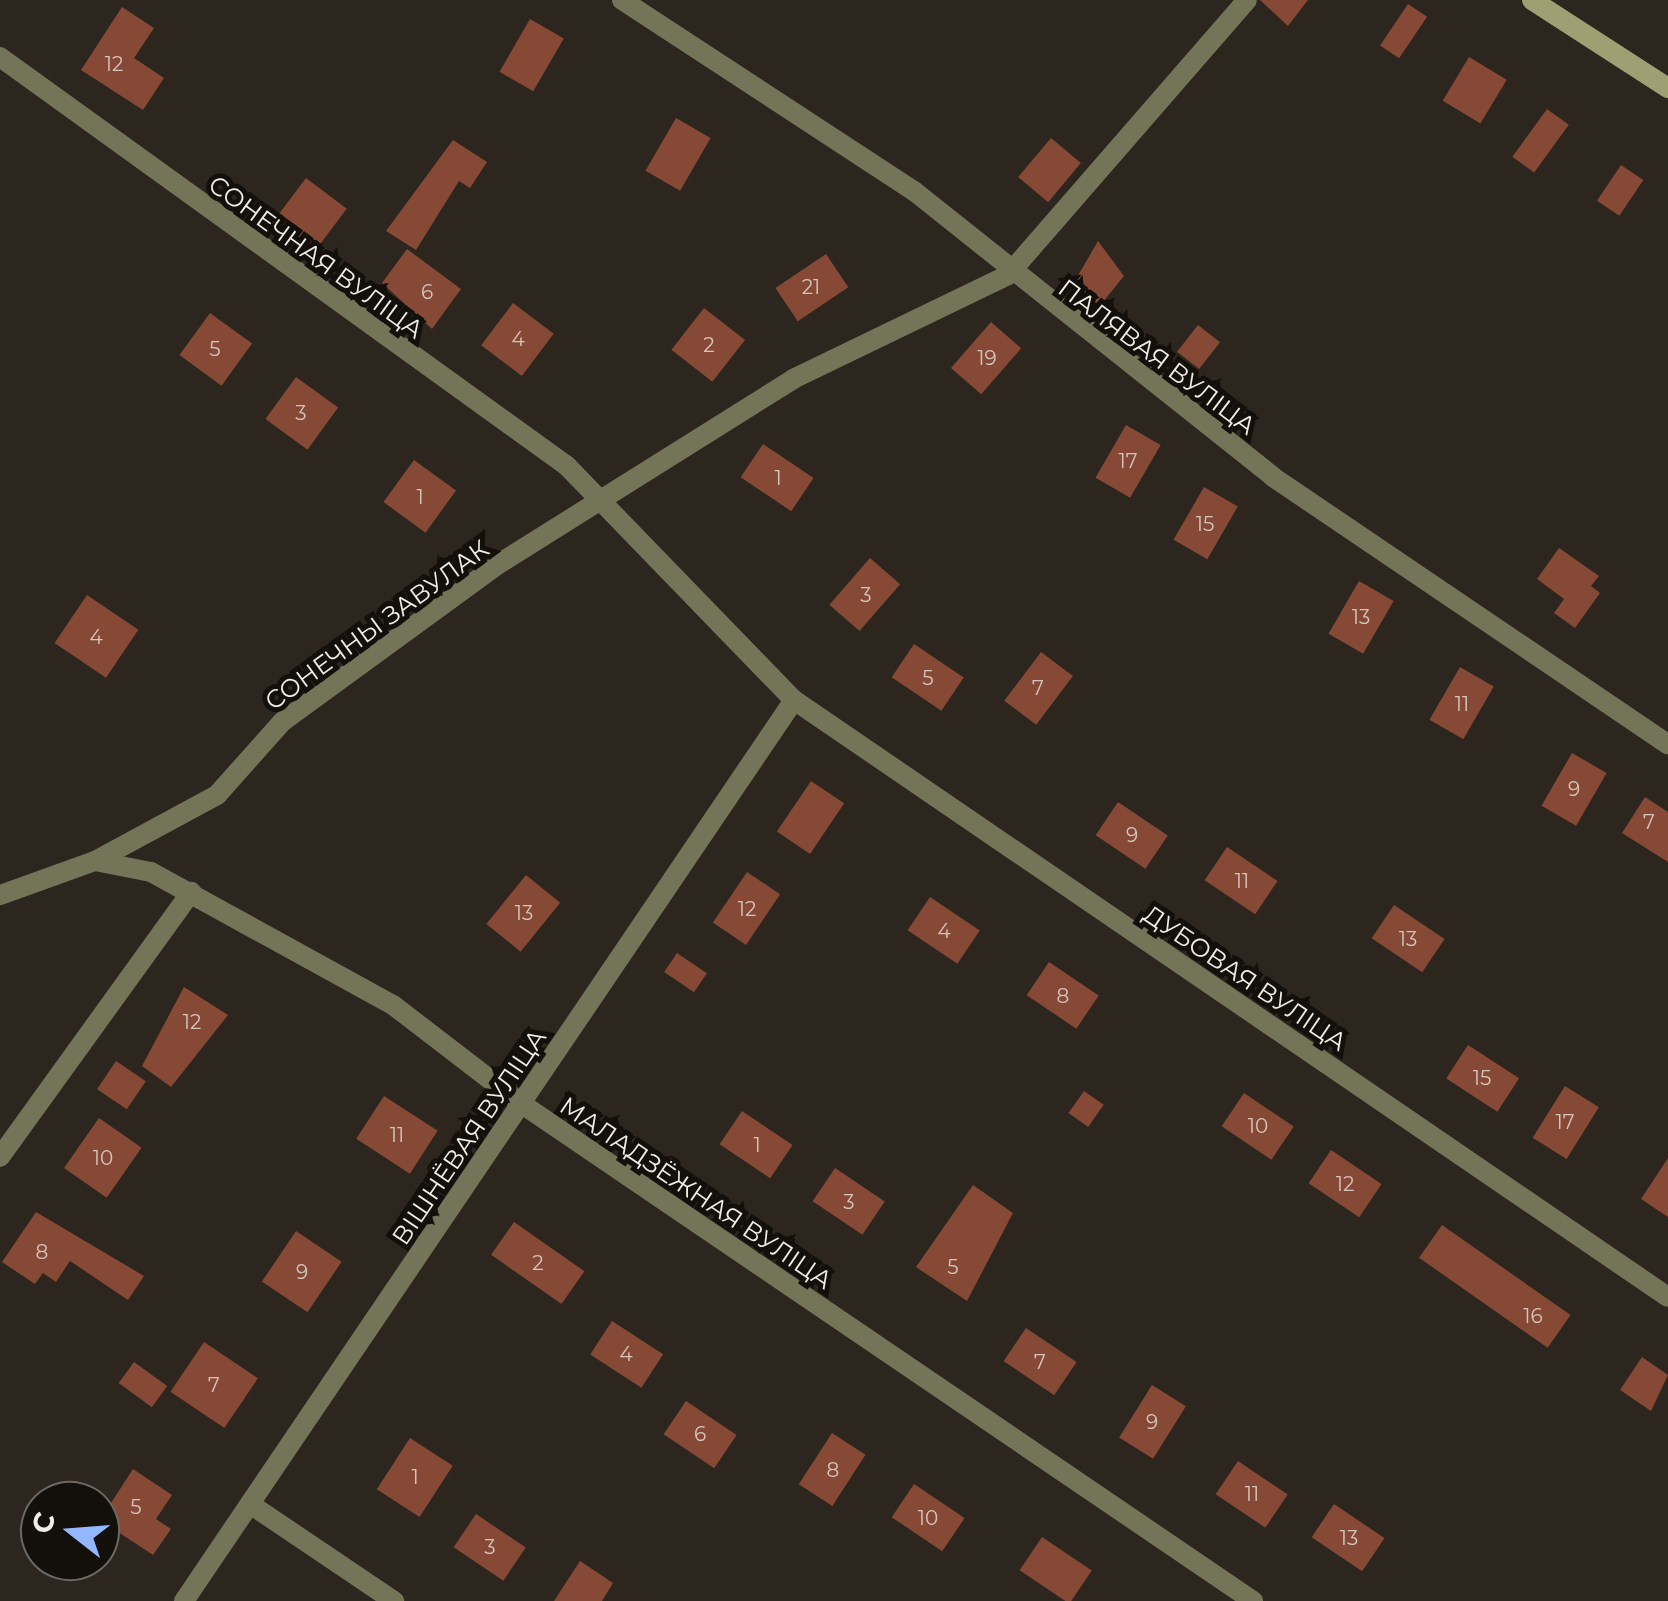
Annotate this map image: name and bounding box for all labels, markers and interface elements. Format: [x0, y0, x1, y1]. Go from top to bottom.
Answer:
house number: 12 [105, 52, 123, 76]
street label: СОНЕЧНАЯ ВУЛІЦА [203, 169, 429, 345]
street label: ПАЛЯВАЯ ВУЛІЦА [1052, 273, 1262, 441]
house number: 21 [802, 275, 820, 299]
house number: 6 [421, 280, 433, 304]
house number: 4 [511, 327, 525, 351]
house number: 2 [703, 333, 715, 357]
house number: 5 [209, 337, 221, 361]
house number: 19 [977, 346, 997, 370]
house number: 3 [295, 401, 307, 425]
house number: 17 [1119, 449, 1137, 473]
house number: 1 [774, 466, 782, 490]
house number: 1 [416, 485, 424, 509]
house number: 15 [1196, 512, 1214, 536]
street label: СОНЕЧНЫ ЗАВУЛАК [259, 534, 495, 716]
house number: 3 [860, 583, 872, 607]
house number: 13 [1352, 605, 1370, 629]
house number: 4 [89, 625, 103, 649]
house number: 5 [922, 666, 934, 690]
house number: 7 [1032, 676, 1044, 700]
house number: 11 [1455, 692, 1469, 716]
house number: 9 [1568, 777, 1580, 801]
house number: 7 [1643, 810, 1655, 834]
house number: 9 [1126, 823, 1138, 847]
house number: 11 [1235, 869, 1249, 893]
house number: 12 [738, 897, 756, 921]
street label: ДУБОВАЯ ВУЛІЦА [1138, 899, 1352, 1057]
house number: 13 [515, 901, 533, 925]
house number: 4 [937, 919, 951, 943]
house number: 13 [1399, 927, 1417, 951]
house number: 8 [1057, 984, 1069, 1008]
house number: 12 [183, 1010, 201, 1034]
street label: ВІШНЁВАЯ ВУЛІЦА [386, 1023, 552, 1251]
house number: 15 [1473, 1066, 1491, 1090]
street label: МАЛАДЗЁЖНАЯ ВУЛІЦА [554, 1091, 838, 1295]
house number: 17 [1556, 1110, 1574, 1134]
house number: 10 [1248, 1114, 1268, 1138]
house number: 11 [390, 1123, 404, 1147]
house number: 1 [753, 1133, 761, 1157]
house number: 10 [93, 1146, 113, 1170]
house number: 12 [1336, 1172, 1354, 1196]
house number: 3 [843, 1190, 855, 1214]
house number: 8 [36, 1240, 48, 1264]
house number: 2 [532, 1251, 544, 1275]
house number: 5 [947, 1255, 959, 1279]
house number: 9 [296, 1260, 308, 1284]
house number: 16 [1523, 1304, 1543, 1328]
house number: 4 [619, 1342, 633, 1366]
house number: 7 [1034, 1350, 1046, 1374]
house number: 7 [208, 1373, 220, 1397]
house number: 9 [1146, 1410, 1158, 1434]
house number: 6 [694, 1422, 706, 1446]
house number: 8 [827, 1458, 839, 1482]
house number: 1 [411, 1465, 419, 1489]
north arrow [20, 1481, 120, 1581]
house number: 11 [1245, 1482, 1259, 1506]
house number: 5 [130, 1495, 142, 1519]
house number: 10 [918, 1506, 938, 1530]
text: С [24, 1508, 62, 1538]
house number: 13 [1340, 1526, 1358, 1550]
house number: 3 [484, 1535, 496, 1559]

